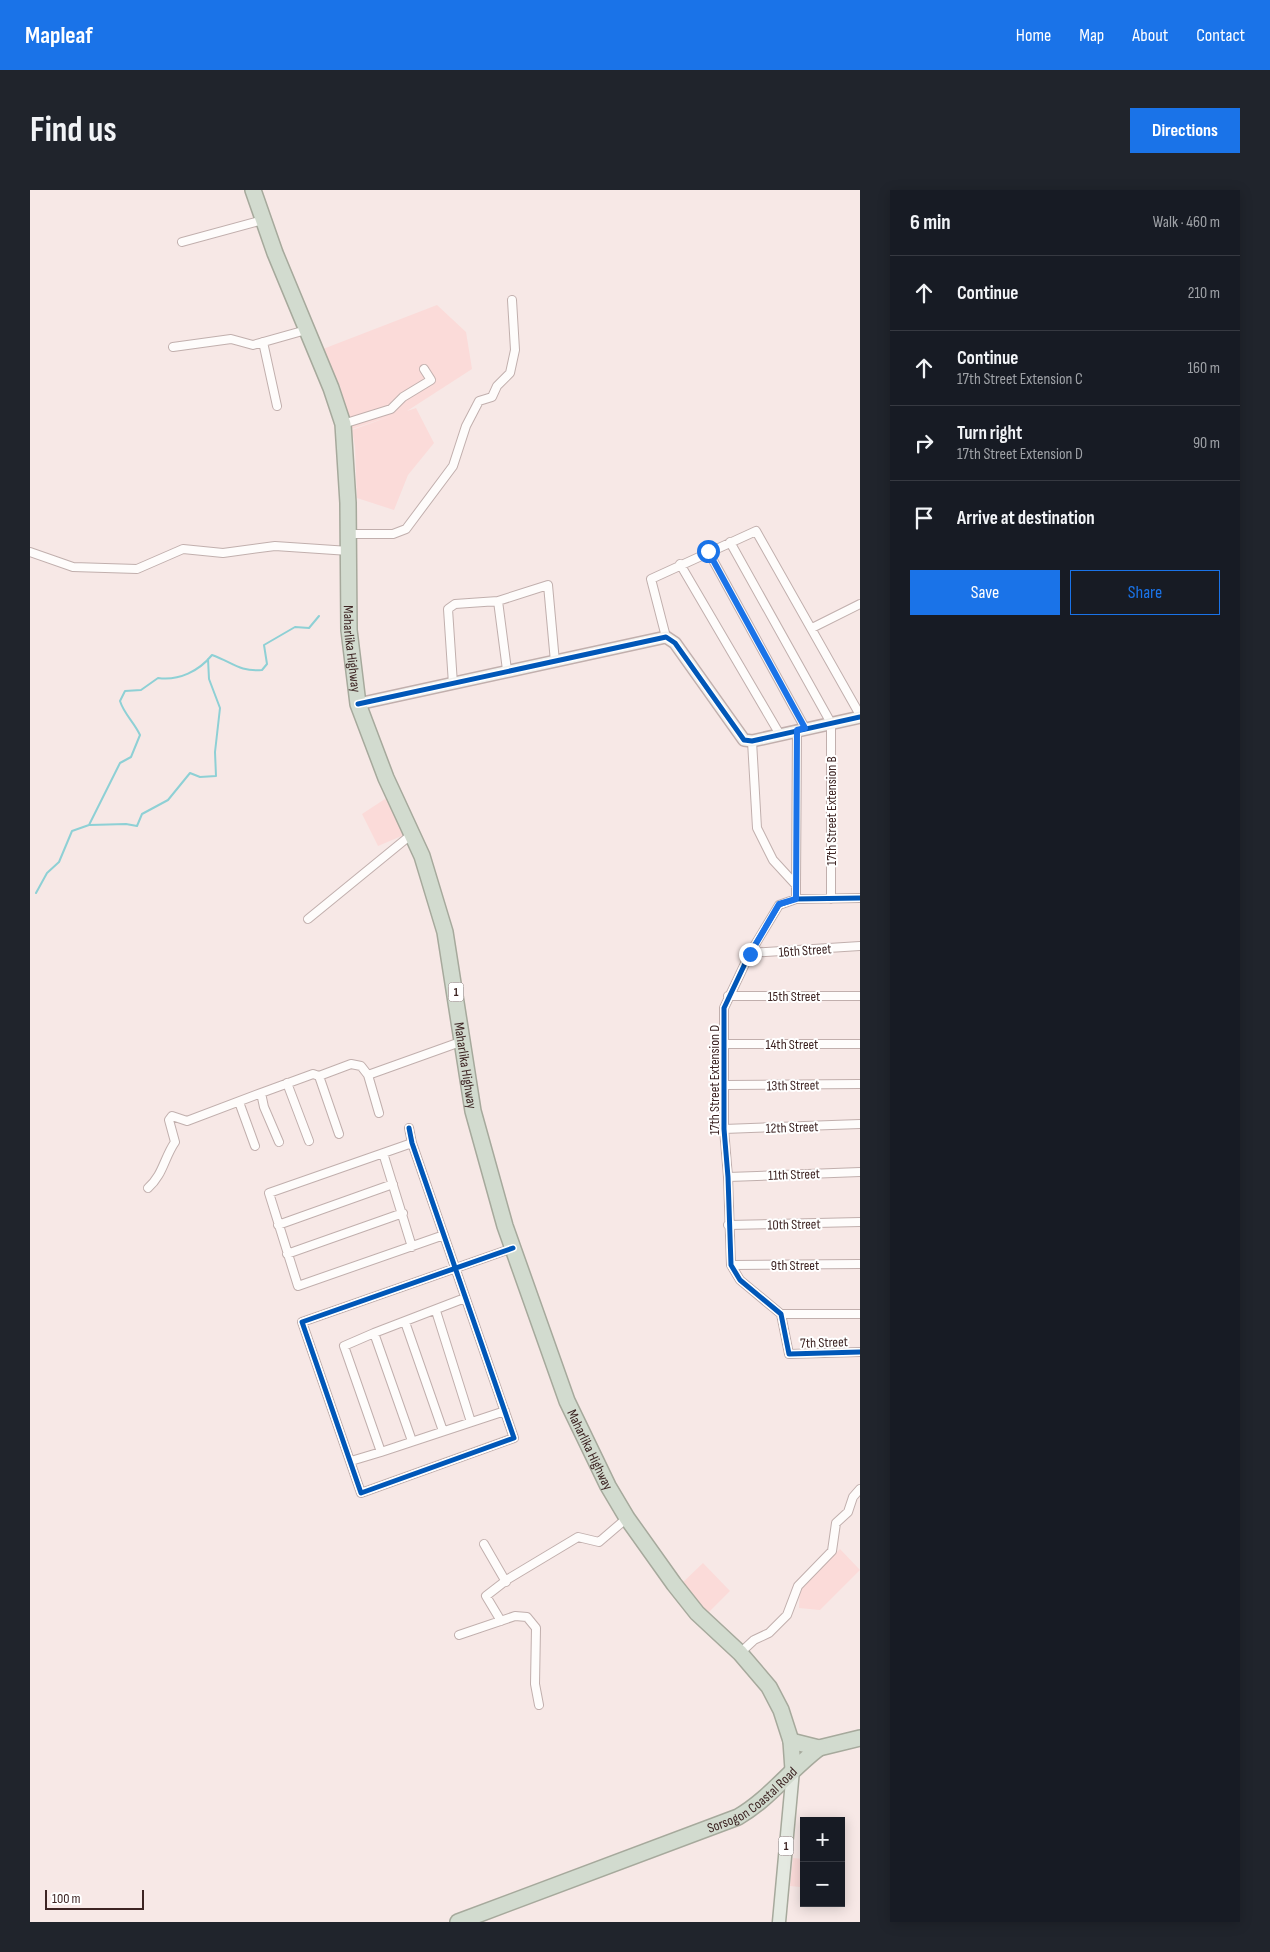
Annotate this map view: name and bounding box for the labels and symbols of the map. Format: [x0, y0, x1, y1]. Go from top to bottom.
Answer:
route start [697, 540, 720, 563]
street label: Maharlika Highway [340, 605, 365, 694]
street label: 17th Street Extension B [823, 756, 840, 866]
street label: 16th Street [778, 940, 832, 961]
route end [739, 943, 762, 966]
road number: 1 [448, 982, 464, 1002]
street label: 15th Street [768, 988, 820, 1005]
street label: Maharlika Highway [450, 1021, 481, 1111]
street label: 17th Street Extension D [706, 1025, 723, 1135]
street label: 14th Street [766, 1036, 818, 1053]
street label: 13th Street [766, 1077, 820, 1094]
street label: 12th Street [765, 1118, 819, 1137]
street label: 11th Street [768, 1165, 820, 1184]
street label: 10th Street [767, 1216, 821, 1233]
street label: 9th Street [771, 1257, 819, 1274]
street label: 7th Street [800, 1333, 848, 1352]
street label: Maharlika Highway [563, 1407, 617, 1494]
street label: Sorsogon Coastal Road [705, 1763, 801, 1837]
road number: 1 [778, 1836, 794, 1855]
scale bar [45, 1887, 144, 1910]

